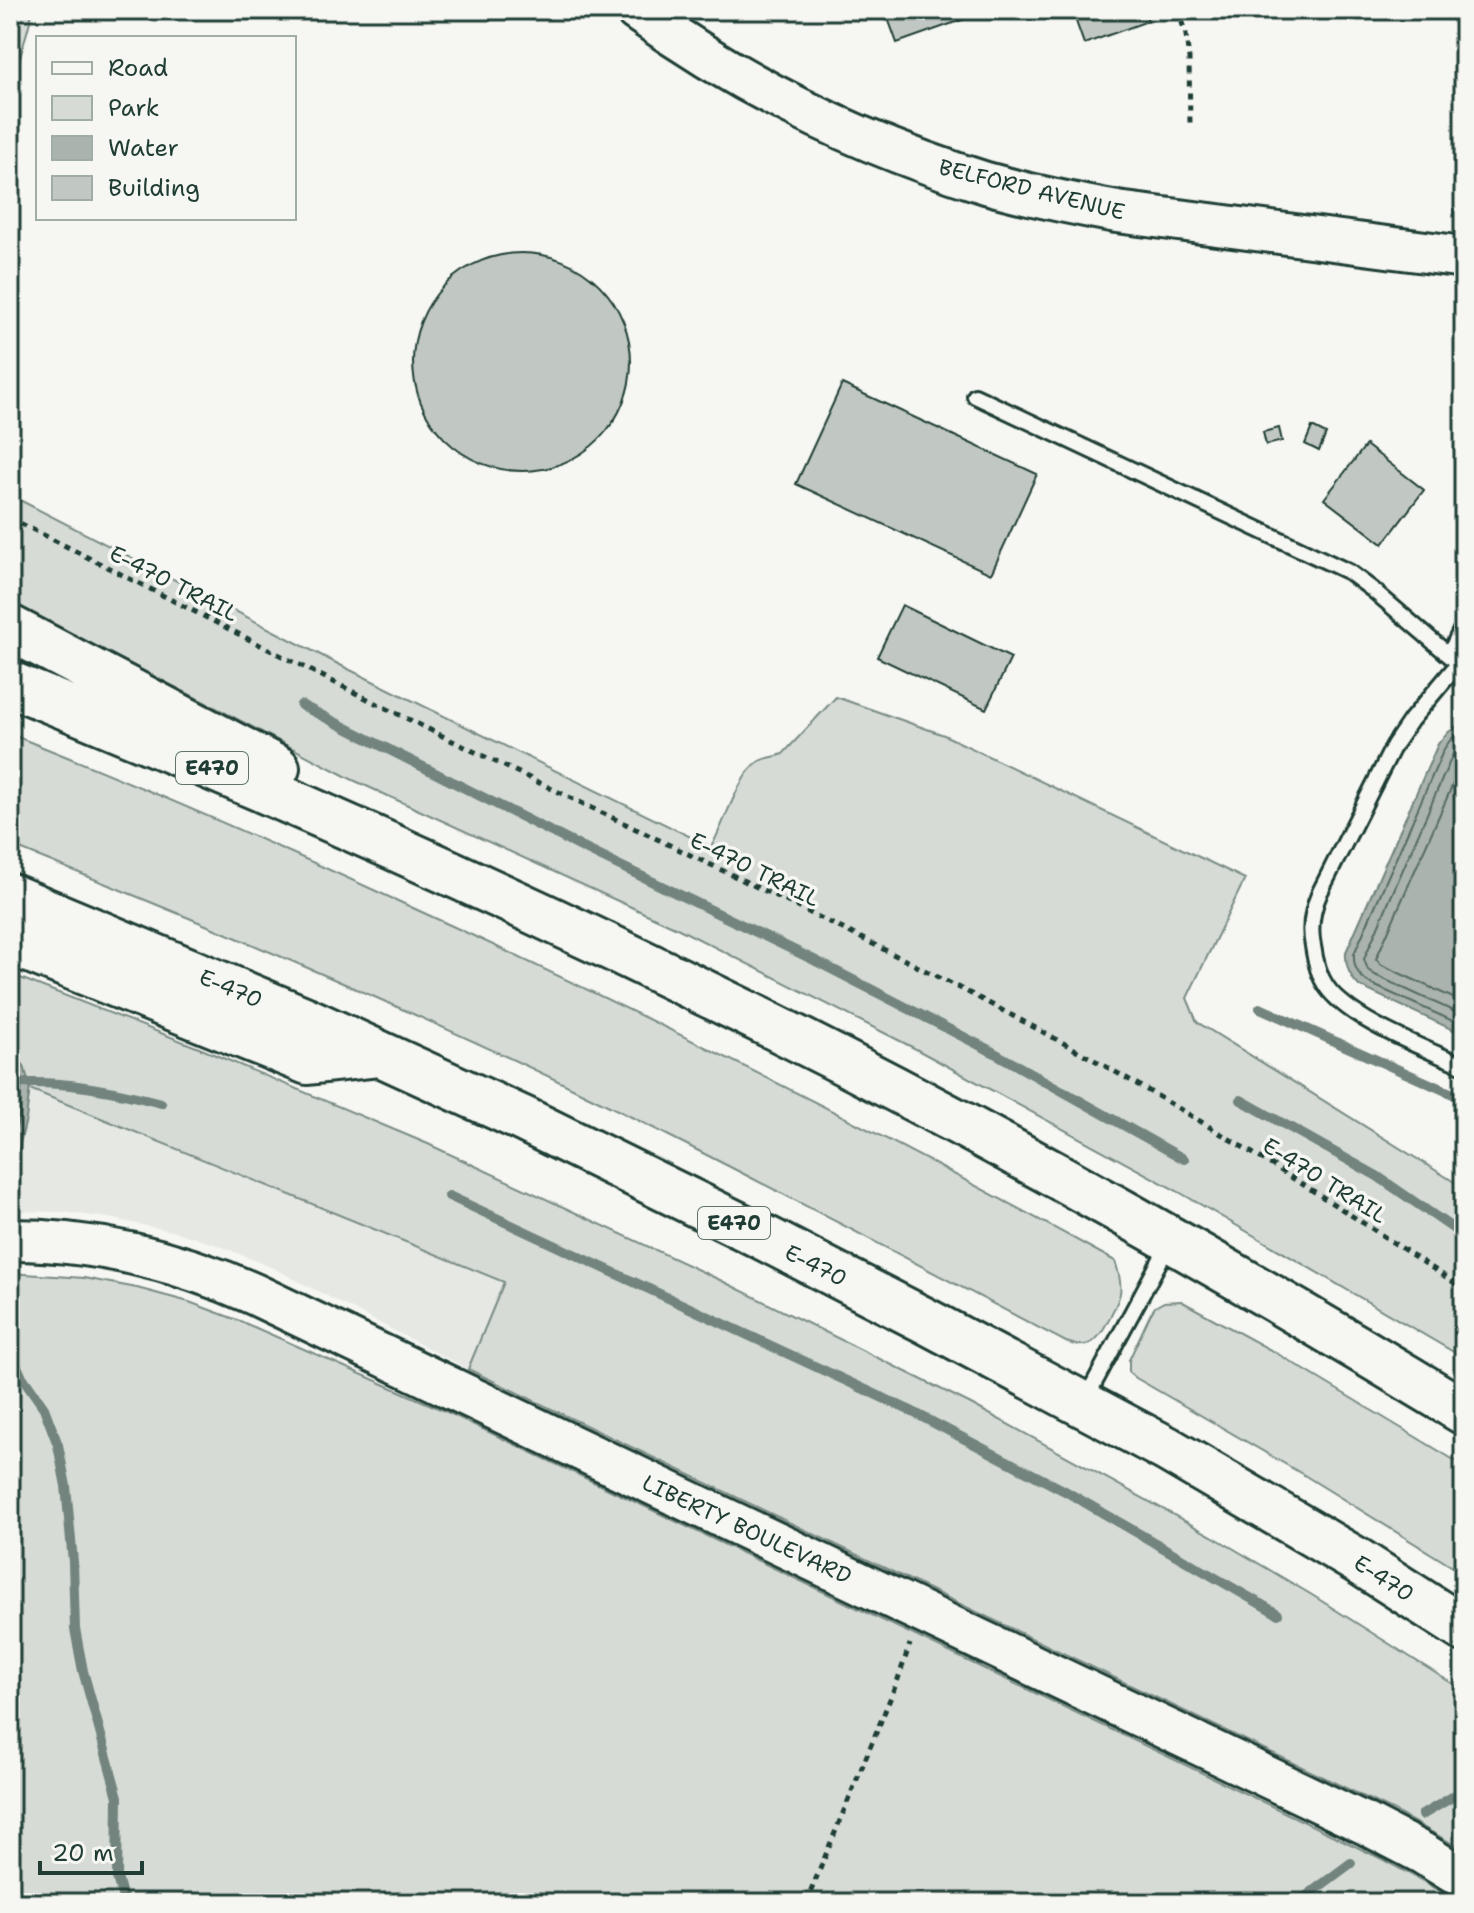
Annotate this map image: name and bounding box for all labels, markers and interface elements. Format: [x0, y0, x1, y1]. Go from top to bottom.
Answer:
legend [36, 36, 296, 220]
text: Road [108, 52, 168, 84]
text: Park [108, 92, 160, 124]
text: Water [108, 132, 179, 164]
street label: BELFORD AVENUE [936, 152, 1128, 227]
text: Building [108, 172, 200, 204]
street label: E-470 TRAIL [104, 539, 243, 628]
road number: E470 [176, 752, 248, 784]
street label: E-470 TRAIL [685, 826, 824, 913]
street label: E-470 [195, 962, 267, 1015]
street label: E-470 TRAIL [1257, 1131, 1392, 1230]
road number: E470 [698, 1207, 770, 1239]
street label: E-470 [780, 1238, 852, 1293]
street label: LIBERTY BOULEVARD [637, 1468, 856, 1591]
street label: E-470 [1348, 1548, 1419, 1609]
scale bar [40, 1825, 142, 1875]
text: 20 m [52, 1837, 114, 1869]

